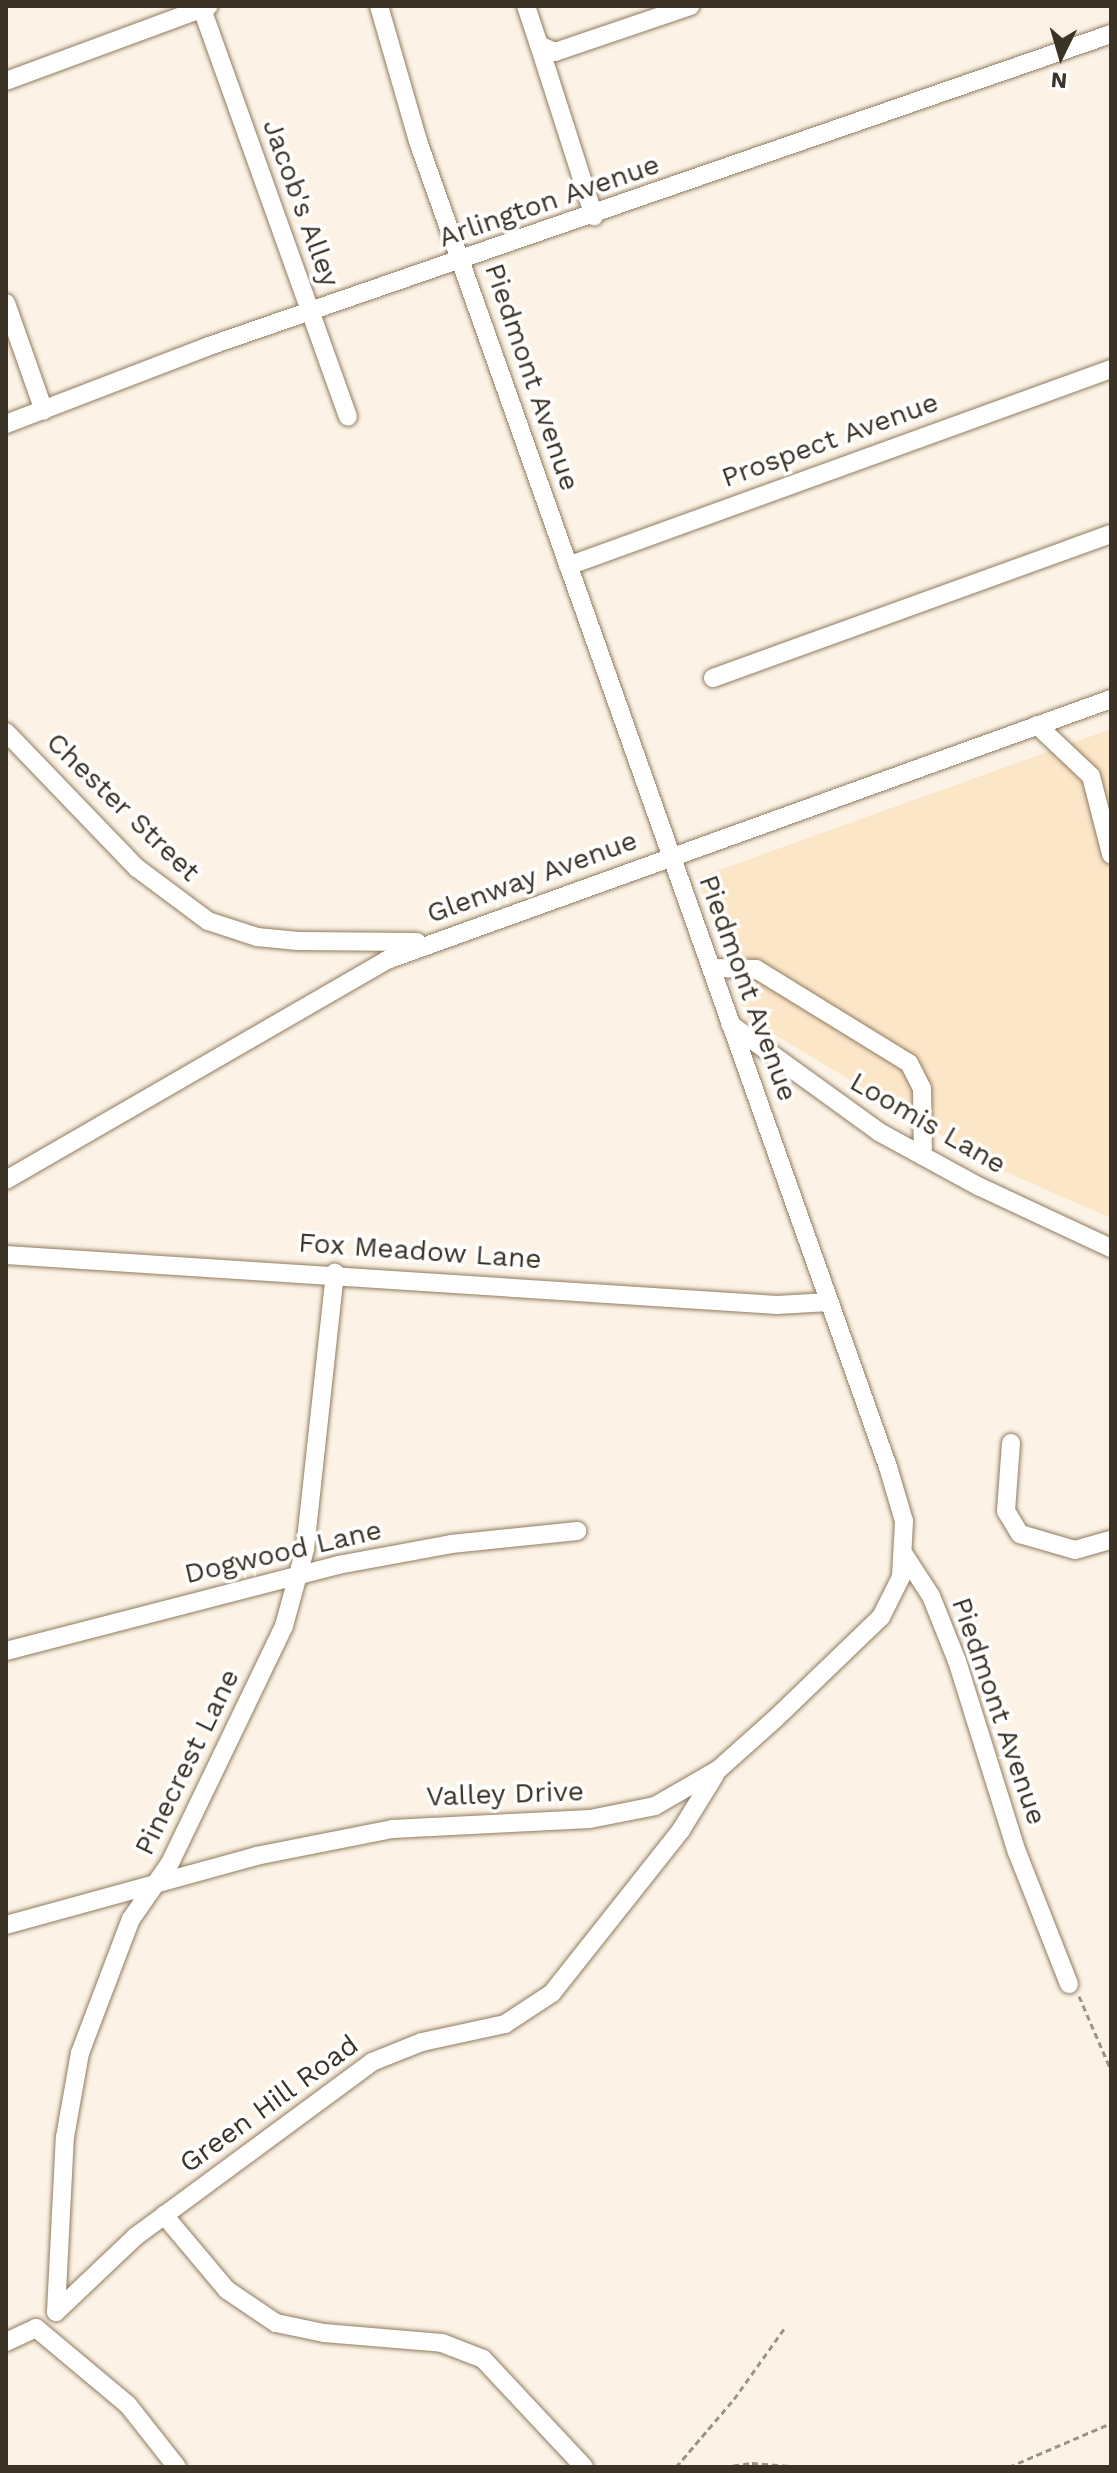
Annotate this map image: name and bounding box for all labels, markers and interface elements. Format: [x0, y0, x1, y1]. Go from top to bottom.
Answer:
north arrow [1021, 16, 1101, 96]
text: N [1050, 67, 1068, 94]
street label: Jacob's Alley [255, 114, 347, 292]
street label: Arlington Avenue [434, 147, 664, 255]
street label: Piedmont Avenue [477, 258, 587, 496]
street label: Prospect Avenue [717, 385, 943, 495]
street label: Chester Street [39, 725, 207, 889]
street label: Glenway Avenue [421, 823, 643, 931]
street label: Piedmont Avenue [691, 870, 805, 1106]
street label: Loomis Lane [844, 1065, 1012, 1181]
street label: Fox Meadow Lane [297, 1226, 543, 1276]
street label: Dogwood Lane [181, 1513, 385, 1591]
street label: Piedmont Avenue [944, 1592, 1054, 1830]
street label: Pinecrest Lane [127, 1663, 247, 1861]
street label: Valley Drive [425, 1774, 585, 1814]
street label: Green Hill Road [173, 2028, 365, 2180]

